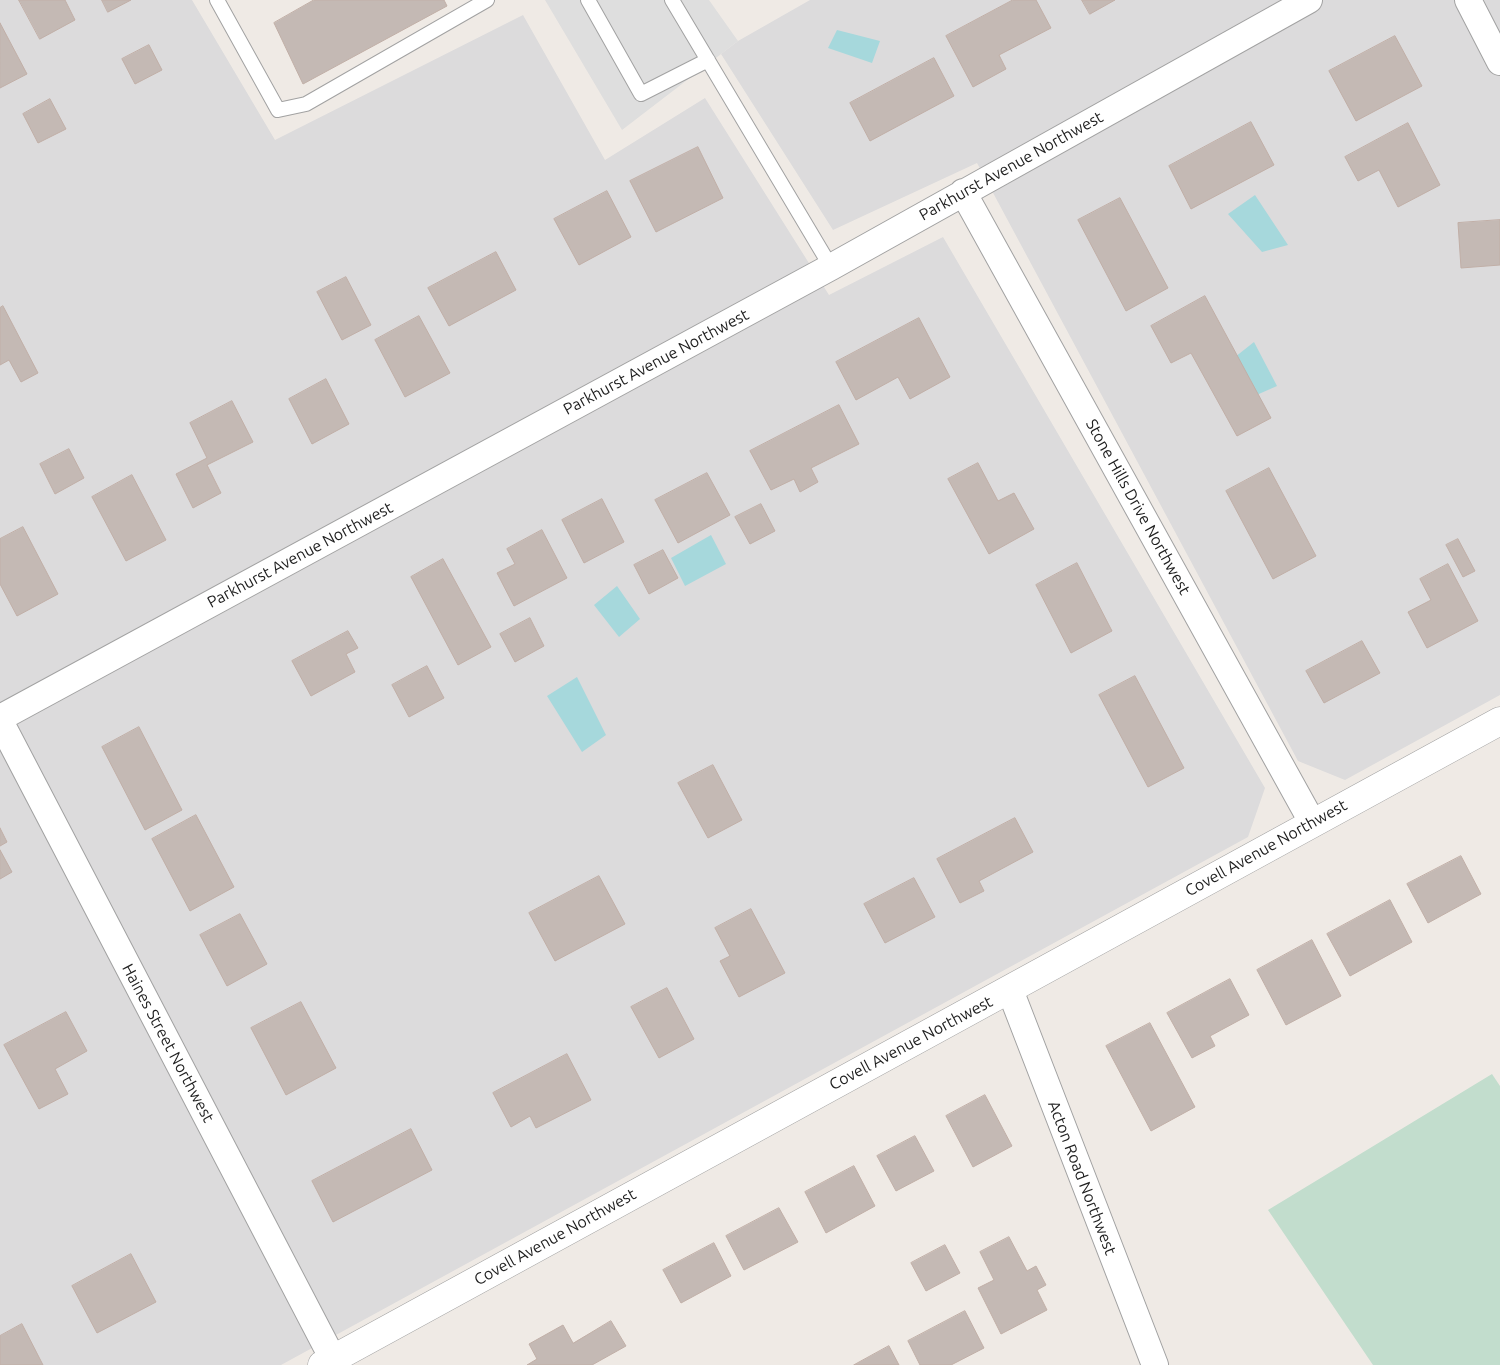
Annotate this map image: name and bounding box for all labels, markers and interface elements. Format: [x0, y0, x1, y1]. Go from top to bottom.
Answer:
street label: Parkhurst Avenue Northwest [916, 107, 1106, 225]
street label: Parkhurst Avenue Northwest [560, 305, 752, 419]
street label: Stone Hills Drive Northwest [1082, 416, 1194, 598]
street label: Parkhurst Avenue Northwest [204, 498, 396, 612]
street label: Covell Avenue Northwest [1182, 795, 1350, 901]
street label: Haines Street Northwest [118, 960, 218, 1126]
street label: Covell Avenue Northwest [826, 992, 996, 1094]
street label: Acton Road Northwest [1044, 1098, 1120, 1258]
street label: Covell Avenue Northwest [471, 1184, 639, 1290]

